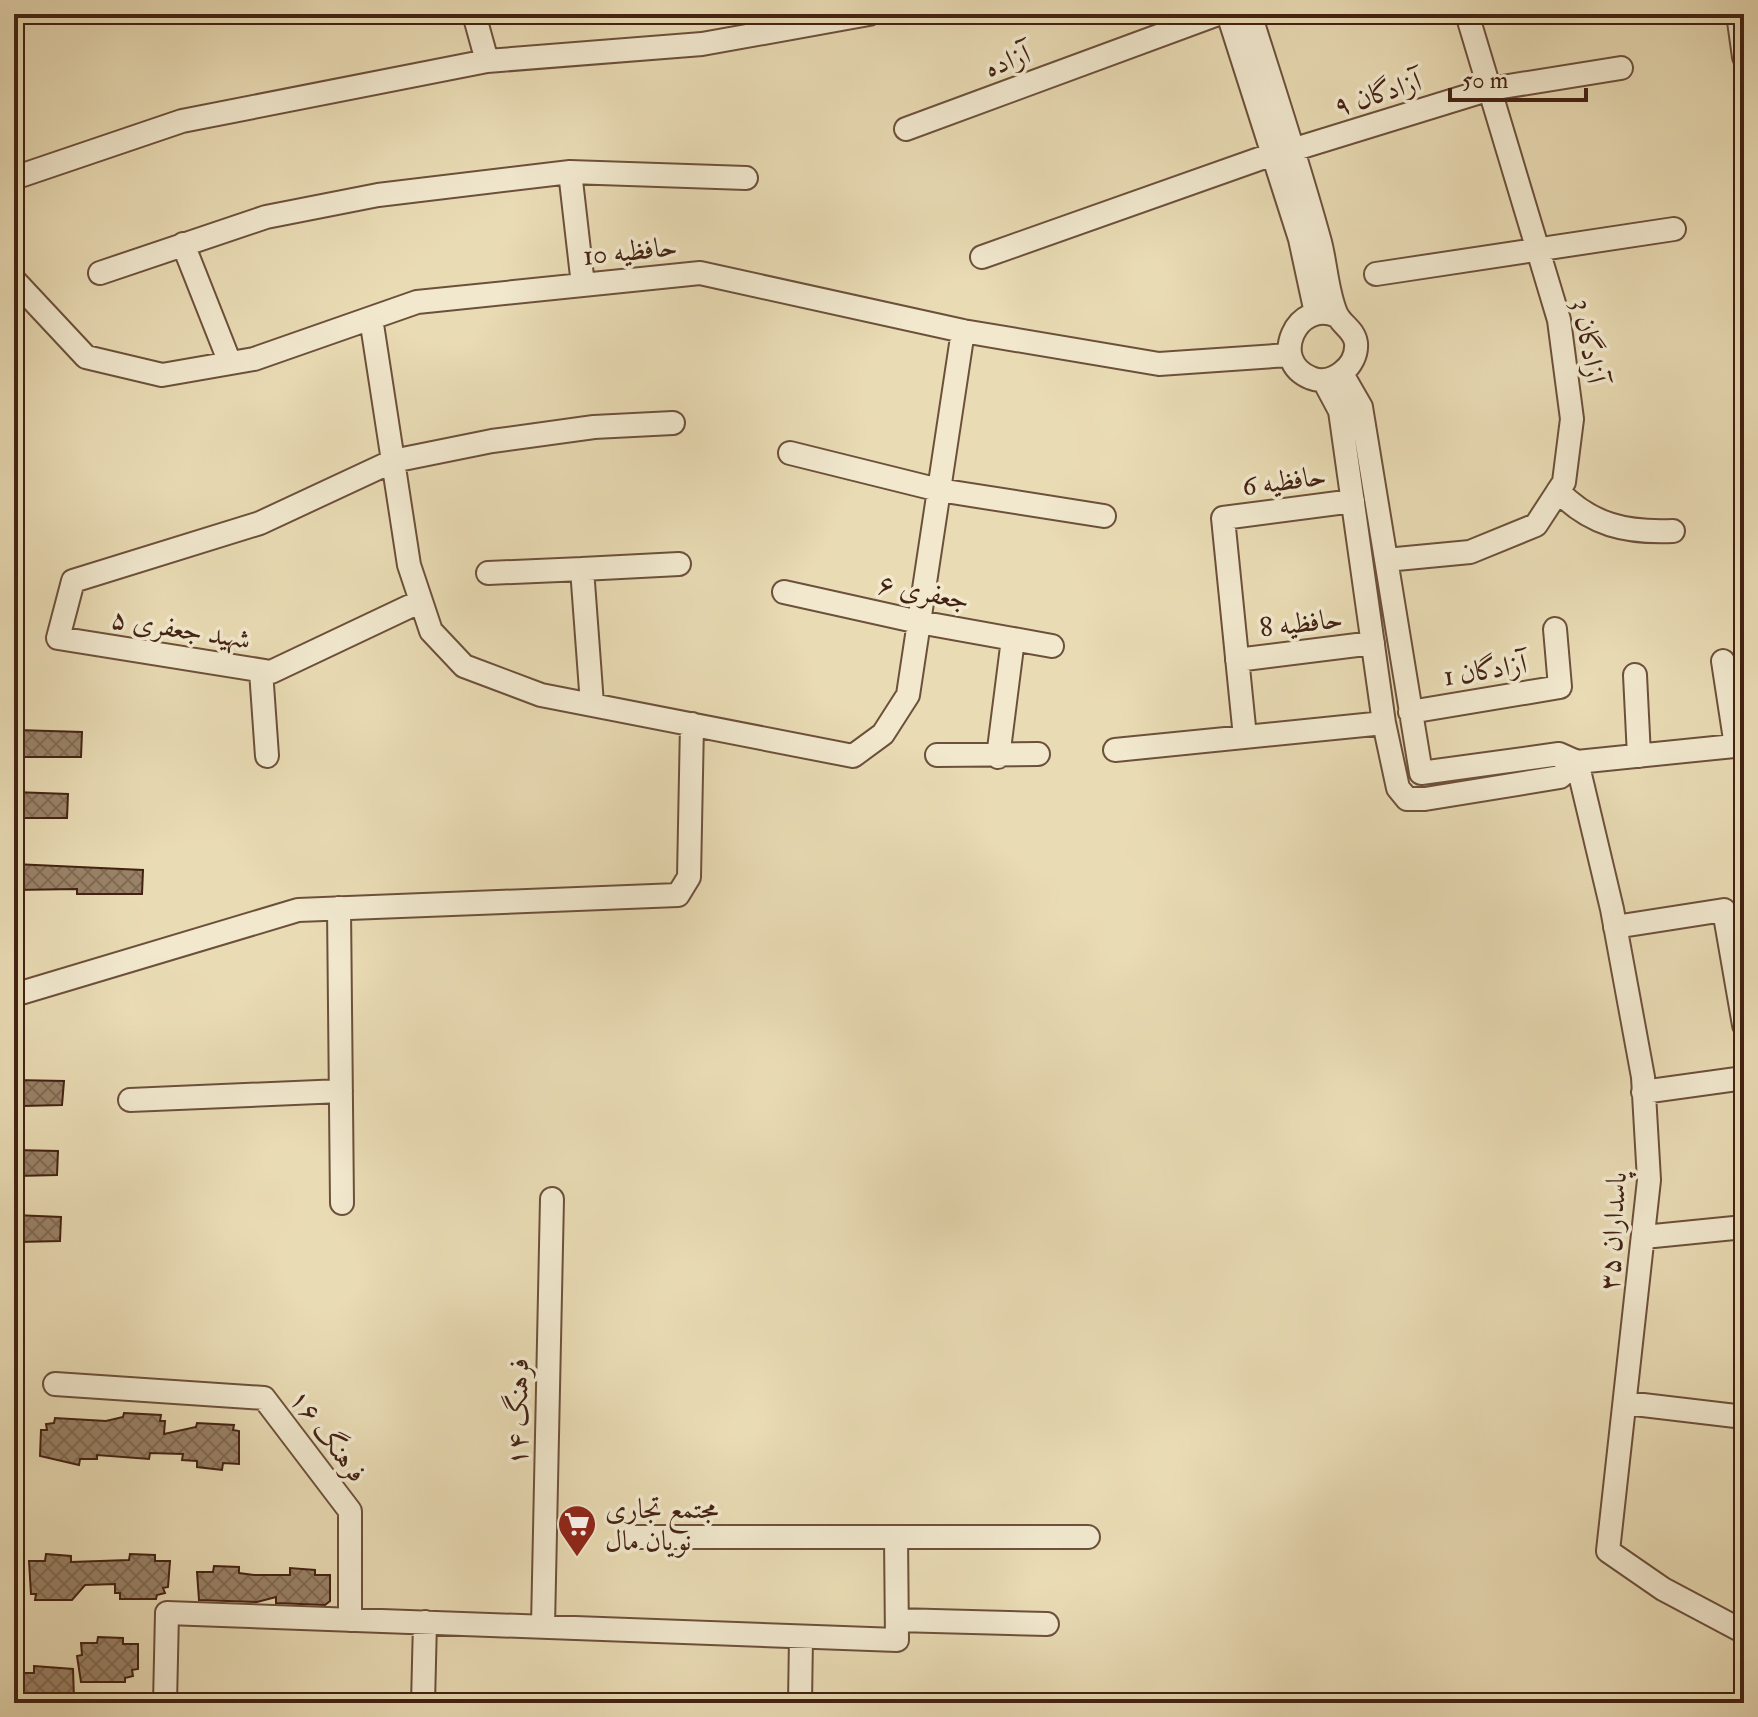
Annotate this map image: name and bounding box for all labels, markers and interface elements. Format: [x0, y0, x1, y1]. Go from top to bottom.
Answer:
street label: آزاده [980, 36, 1038, 86]
scale bar [1450, 52, 1586, 102]
street label: آزادگان ۹ [1329, 64, 1429, 124]
text: 50 m [1462, 65, 1509, 96]
street label: حافظیه 10 [581, 229, 679, 274]
street label: آزادگان 3 [1564, 296, 1614, 389]
street label: حافظیه 6 [1240, 458, 1328, 505]
street label: جعفری ۶ [875, 566, 972, 618]
street label: شهید جعفری ۵ [108, 601, 253, 658]
street label: حافظیه 8 [1258, 601, 1345, 646]
street label: آزادگان 1 [1441, 646, 1532, 694]
street label: پاسداران ۳۵ [1592, 1169, 1637, 1292]
street label: فرهنگ ۱۴ [499, 1358, 537, 1466]
street label: فرهنگ ۱۶ [281, 1382, 375, 1489]
place label: مجتمع تجاری نویان مال [605, 1492, 718, 1559]
supermarket icon: مجتمع تجاری نویان مال [556, 1503, 598, 1558]

